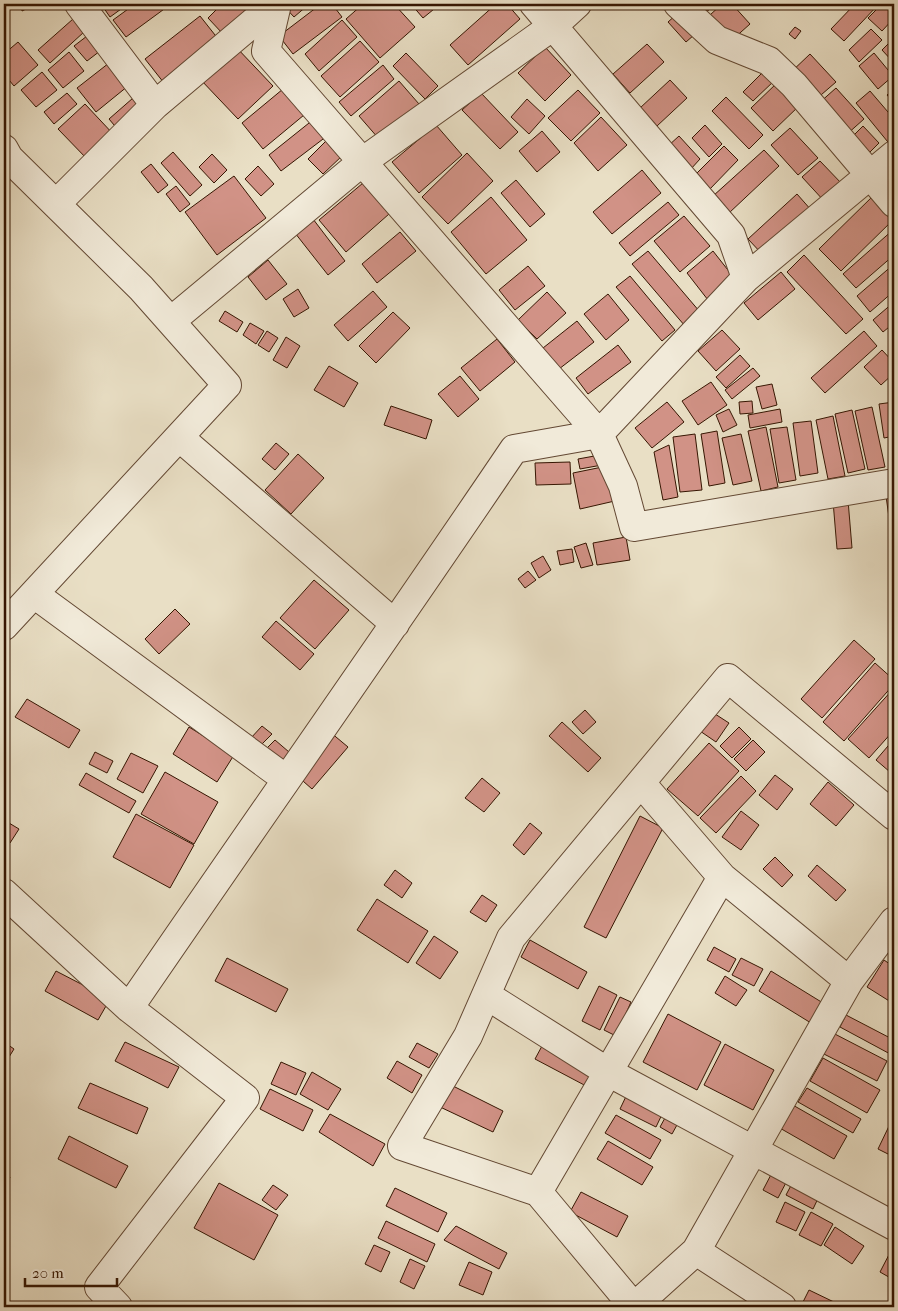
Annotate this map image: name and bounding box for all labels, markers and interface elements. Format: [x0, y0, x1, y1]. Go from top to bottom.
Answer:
scale bar [25, 1256, 118, 1288]
text: 20 m [32, 1264, 64, 1282]

